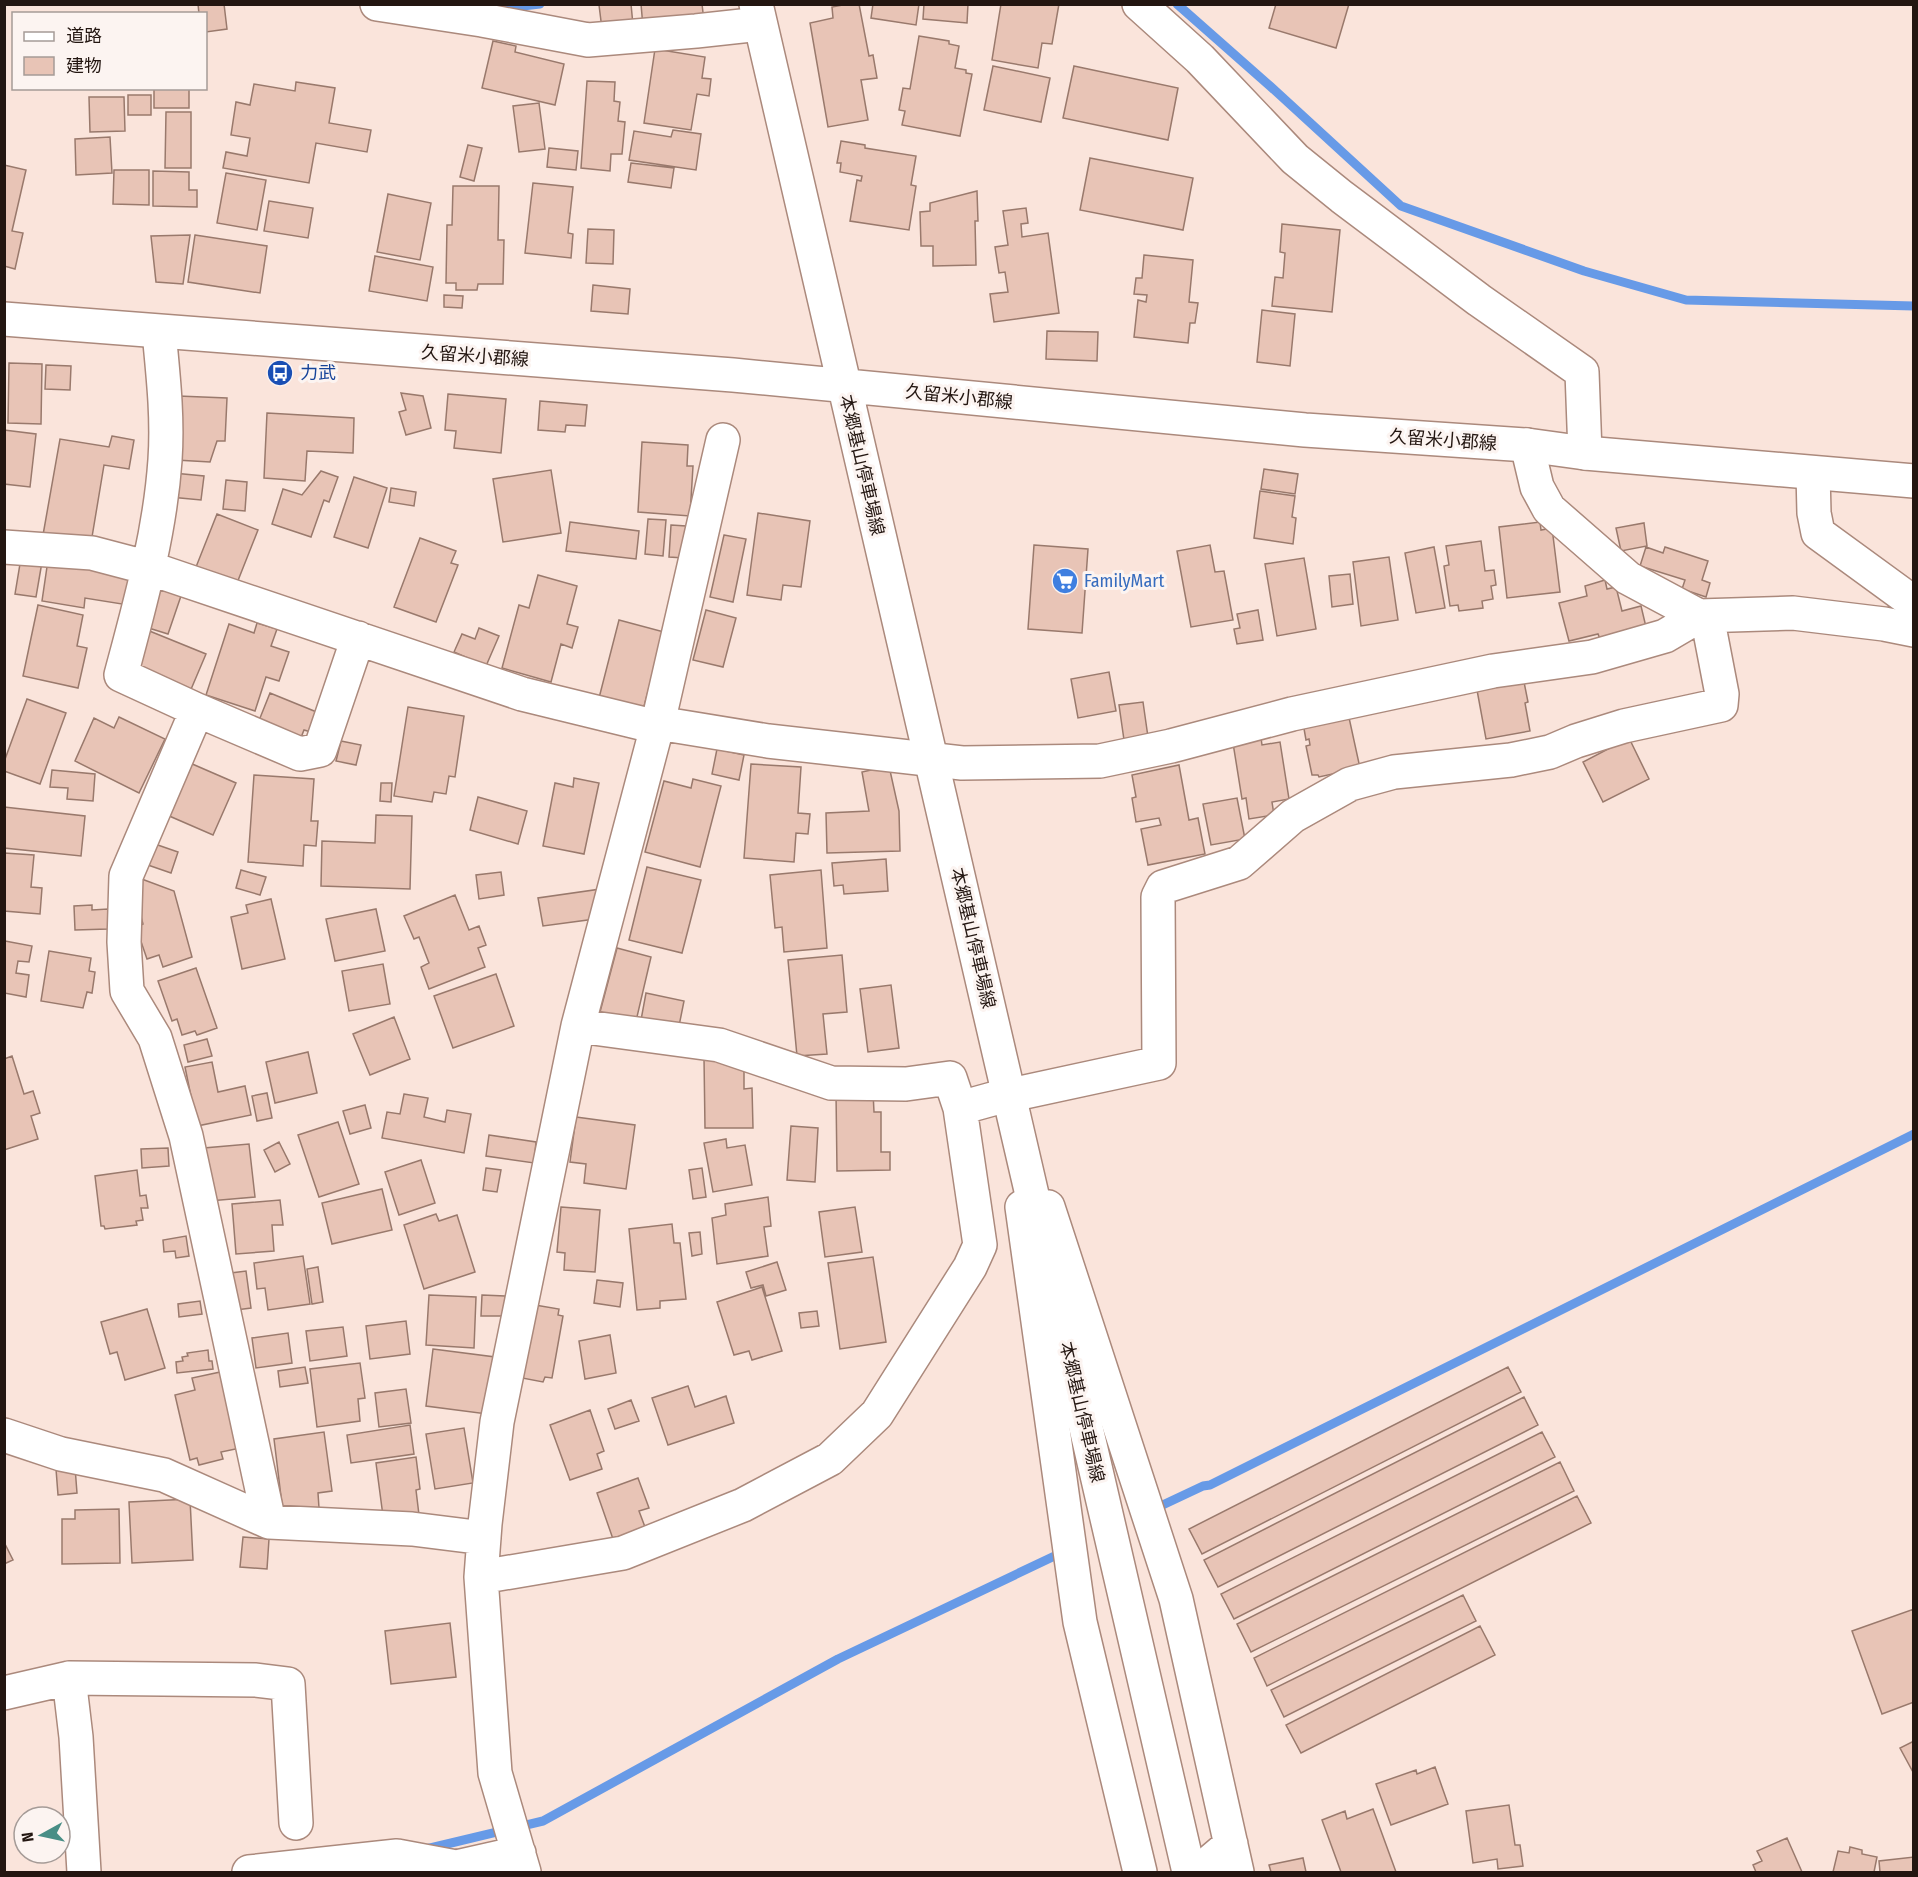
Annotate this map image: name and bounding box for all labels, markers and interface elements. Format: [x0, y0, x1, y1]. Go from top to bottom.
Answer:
legend [12, 12, 207, 90]
text: 道路 [66, 25, 102, 47]
text: 建物 [66, 55, 102, 77]
street label: 久留米小郡線 [420, 341, 530, 371]
bus stop icon: 力武 [265, 358, 295, 388]
place label: 力武 [300, 362, 336, 384]
street label: 久留米小郡線 [904, 380, 1014, 414]
street label: 本郷基山停車場線 [835, 392, 889, 538]
street label: 久留米小郡線 [1388, 425, 1498, 455]
supermarket icon: FamilyMart [1050, 566, 1080, 596]
place label: FamilyMart [1084, 570, 1165, 592]
street label: 本郷基山停車場線 [946, 865, 1000, 1011]
street label: 本郷基山停車場線 [1055, 1339, 1109, 1485]
north arrow [12, 1805, 72, 1865]
text: N [18, 1831, 38, 1843]

